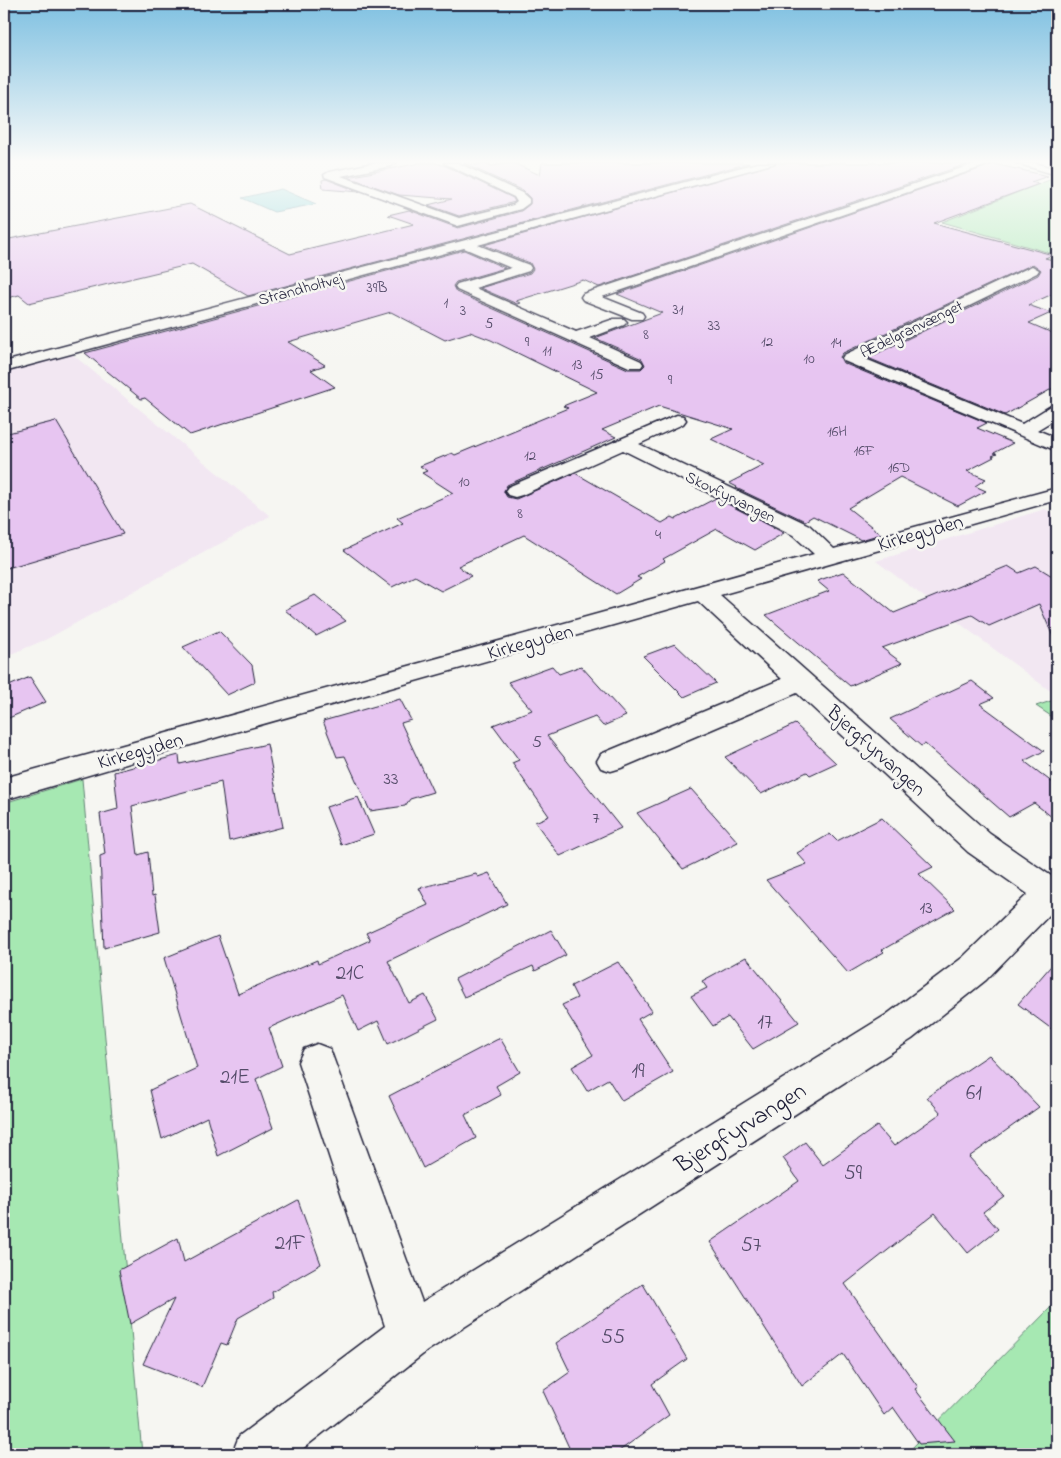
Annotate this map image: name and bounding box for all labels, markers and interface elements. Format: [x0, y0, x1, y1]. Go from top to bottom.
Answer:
street label: Strandholtvej [256, 267, 346, 313]
house number: 39B [367, 277, 387, 299]
house number: 1 [444, 292, 449, 314]
street label: Ædelgranvænget [856, 294, 968, 365]
house number: 31 [673, 299, 684, 321]
house number: 3 [460, 300, 466, 322]
house number: 5 [485, 313, 494, 335]
house number: 33 [708, 315, 720, 337]
house number: 8 [643, 324, 649, 346]
house number: 9 [525, 331, 530, 353]
house number: 12 [761, 331, 774, 353]
house number: 14 [831, 332, 841, 354]
house number: 11 [542, 340, 552, 362]
house number: 10 [803, 348, 815, 370]
house number: 13 [572, 354, 582, 376]
house number: 15 [590, 364, 604, 386]
house number: 9 [668, 369, 673, 391]
house number: 16H [827, 421, 847, 443]
house number: 16F [853, 440, 875, 462]
house number: 12 [524, 445, 537, 467]
house number: 16D [888, 457, 910, 479]
street label: Skovfyrvangen [681, 466, 780, 530]
house number: 10 [458, 471, 470, 493]
house number: 8 [517, 503, 523, 525]
street label: Kirkegyden [874, 508, 967, 561]
house number: 4 [655, 524, 661, 546]
street label: Kirkegyden [484, 618, 577, 670]
street label: Bjergfyrvangen [818, 699, 931, 805]
street label: Kirkegyden [94, 726, 187, 779]
house number: 5 [532, 730, 542, 756]
house number: 33 [384, 767, 398, 793]
house number: 7 [592, 806, 600, 832]
house number: 13 [919, 896, 933, 922]
house number: 21C [336, 959, 364, 989]
house number: 17 [757, 1008, 773, 1038]
house number: 19 [632, 1057, 645, 1087]
house number: 21E [220, 1063, 250, 1093]
street label: Bjergfyrvangen [668, 1075, 814, 1185]
house number: 61 [966, 1079, 982, 1109]
house number: 59 [844, 1159, 863, 1189]
house number: 21F [275, 1229, 306, 1259]
house number: 57 [741, 1231, 762, 1261]
house number: 55 [601, 1323, 625, 1353]

